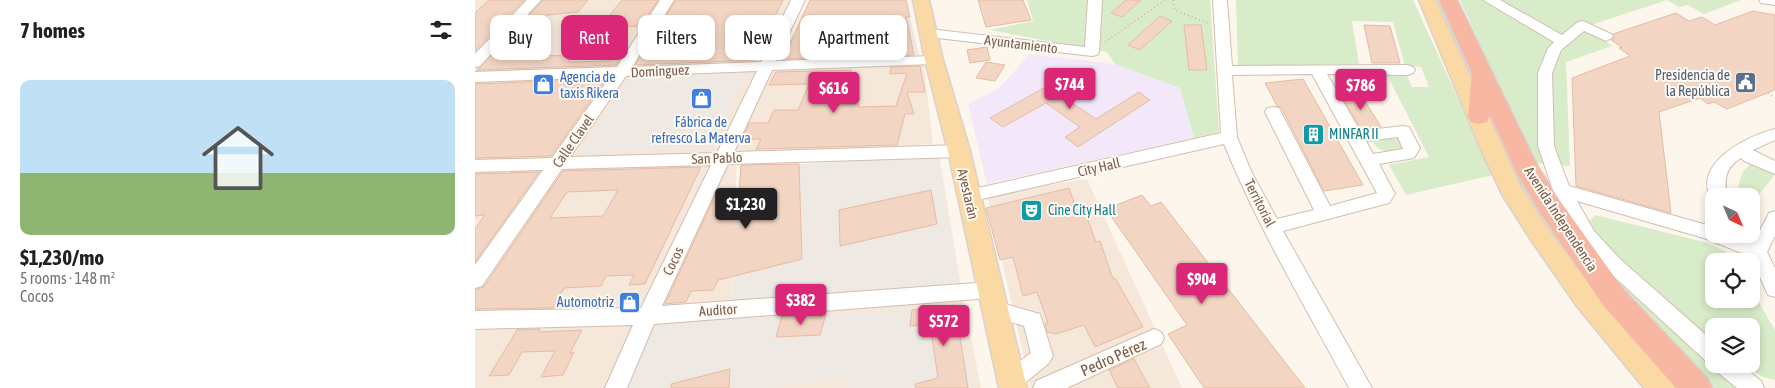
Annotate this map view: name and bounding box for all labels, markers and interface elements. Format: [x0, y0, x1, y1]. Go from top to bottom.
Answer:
chip: Buy [490, 15, 551, 60]
chip: Rent [561, 15, 628, 60]
chip: Filters [638, 15, 715, 60]
chip: New [725, 15, 790, 60]
chip: Apartment [800, 15, 907, 60]
icon: filters [427, 16, 455, 44]
text: 7 homes [20, 18, 85, 42]
street label: Ayuntamiento [983, 32, 1059, 56]
street label: Domínguez [630, 61, 690, 81]
place label: Presidencia de la República [1655, 67, 1730, 99]
pin: $744 [1040, 68, 1100, 110]
pin: $786 [1331, 68, 1391, 111]
place label: Agencia de taxis Rikera [560, 69, 619, 101]
public building icon: Presidencia de la República [1734, 71, 1758, 95]
pin: $616 [804, 72, 864, 114]
shop icon: Agencia de taxis Rikera [532, 73, 556, 97]
text: $744 [1055, 75, 1085, 93]
text: $786 [1346, 76, 1376, 94]
text: $616 [819, 79, 849, 97]
shop icon: Fábrica de refresco La Materva [689, 87, 713, 111]
street label: Calle Clavel [549, 111, 597, 170]
icon: home [193, 113, 283, 203]
place label: Fábrica de refresco La Materva [651, 114, 751, 146]
building icon: MINFAR II [1301, 122, 1325, 146]
place label: MINFAR II [1329, 126, 1379, 142]
street label: San Pablo [691, 149, 743, 167]
street label: City Hall [1076, 154, 1122, 180]
street label: Avenida Independencia [1521, 164, 1601, 274]
street label: Ayestarán [954, 167, 982, 221]
street label: Territorial [1241, 177, 1279, 230]
pin: $1,230 [705, 188, 787, 230]
north arrow [1705, 188, 1760, 242]
map controls [1705, 188, 1760, 373]
text: $1,230 [726, 195, 766, 213]
theatre icon: Cine City Hall [1020, 198, 1044, 222]
place label: Cine City Hall [1048, 202, 1116, 218]
street label: Cocos [659, 244, 687, 278]
text: $1,230/mo [20, 245, 104, 269]
button: locate [1705, 253, 1760, 308]
pin: $904 [1172, 262, 1232, 305]
text: 5 rooms · 148 m² [20, 269, 115, 287]
text: $904 [1187, 270, 1217, 288]
pin: $382 [771, 284, 831, 326]
text: Cocos [20, 287, 54, 305]
shop icon: Automotriz [618, 290, 642, 314]
text: $382 [786, 291, 816, 309]
place label: Automotriz [557, 294, 614, 310]
street label: Auditor [698, 301, 738, 319]
pin: $572 [914, 304, 974, 347]
text: $572 [929, 312, 959, 330]
button: layers [1705, 318, 1760, 373]
street label: Pedro Pérez [1078, 335, 1149, 379]

